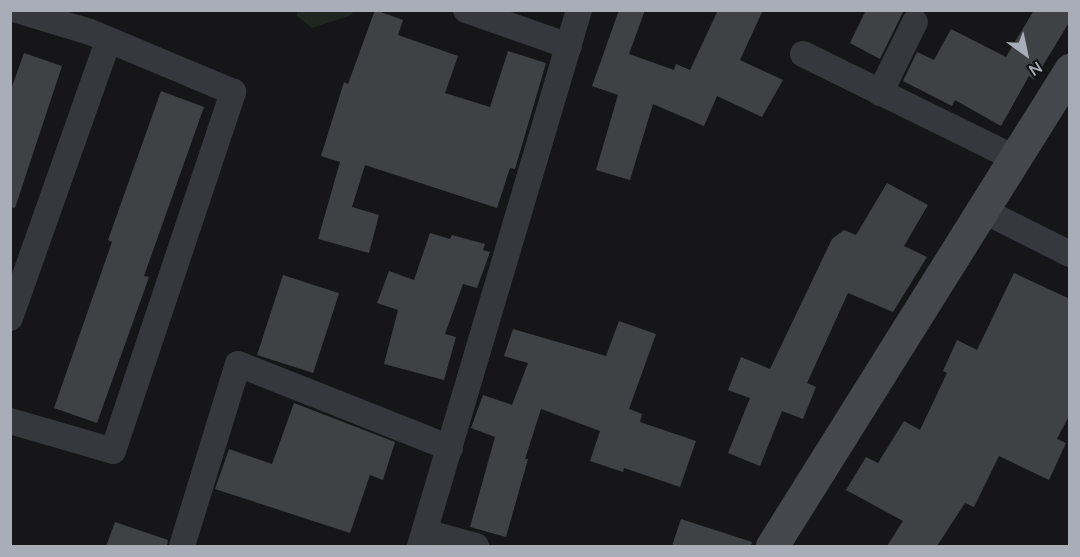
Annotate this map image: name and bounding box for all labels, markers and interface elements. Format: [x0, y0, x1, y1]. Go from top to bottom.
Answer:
north arrow [996, 24, 1056, 84]
text: N [1025, 57, 1046, 81]

